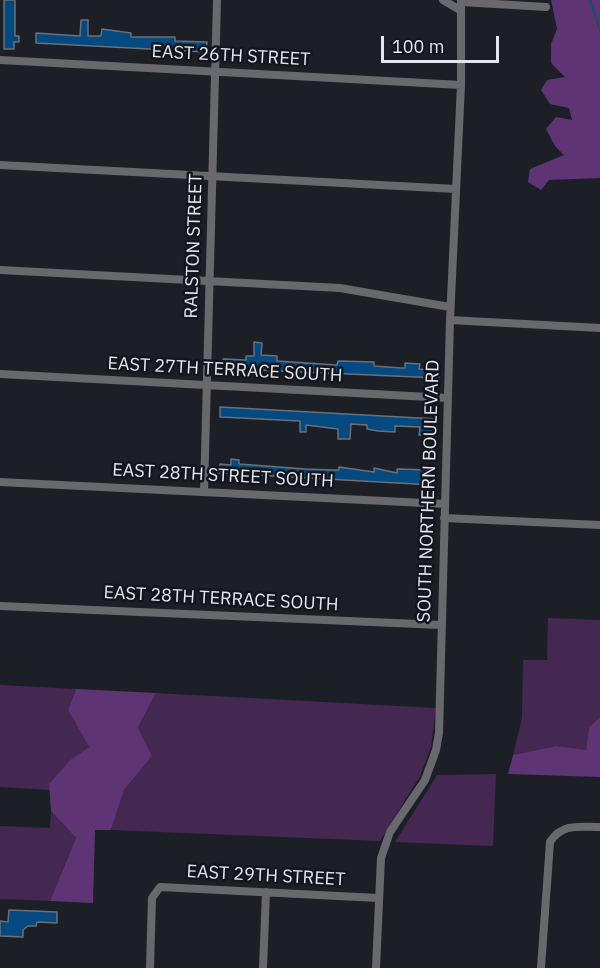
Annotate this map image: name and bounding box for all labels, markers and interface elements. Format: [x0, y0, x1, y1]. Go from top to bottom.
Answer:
scale bar [384, 24, 502, 62]
text: 100 m [392, 35, 444, 58]
street label: EAST 26TH STREET [151, 41, 311, 71]
street label: RALSTON STREET [181, 173, 207, 319]
street label: EAST 27TH TERRACE SOUTH [107, 353, 343, 387]
street label: SOUTH NORTHERN BOULEVARD [414, 359, 444, 623]
street label: EAST 28TH STREET SOUTH [112, 459, 334, 493]
street label: EAST 28TH TERRACE SOUTH [103, 582, 339, 616]
street label: EAST 29TH STREET [186, 861, 346, 891]

